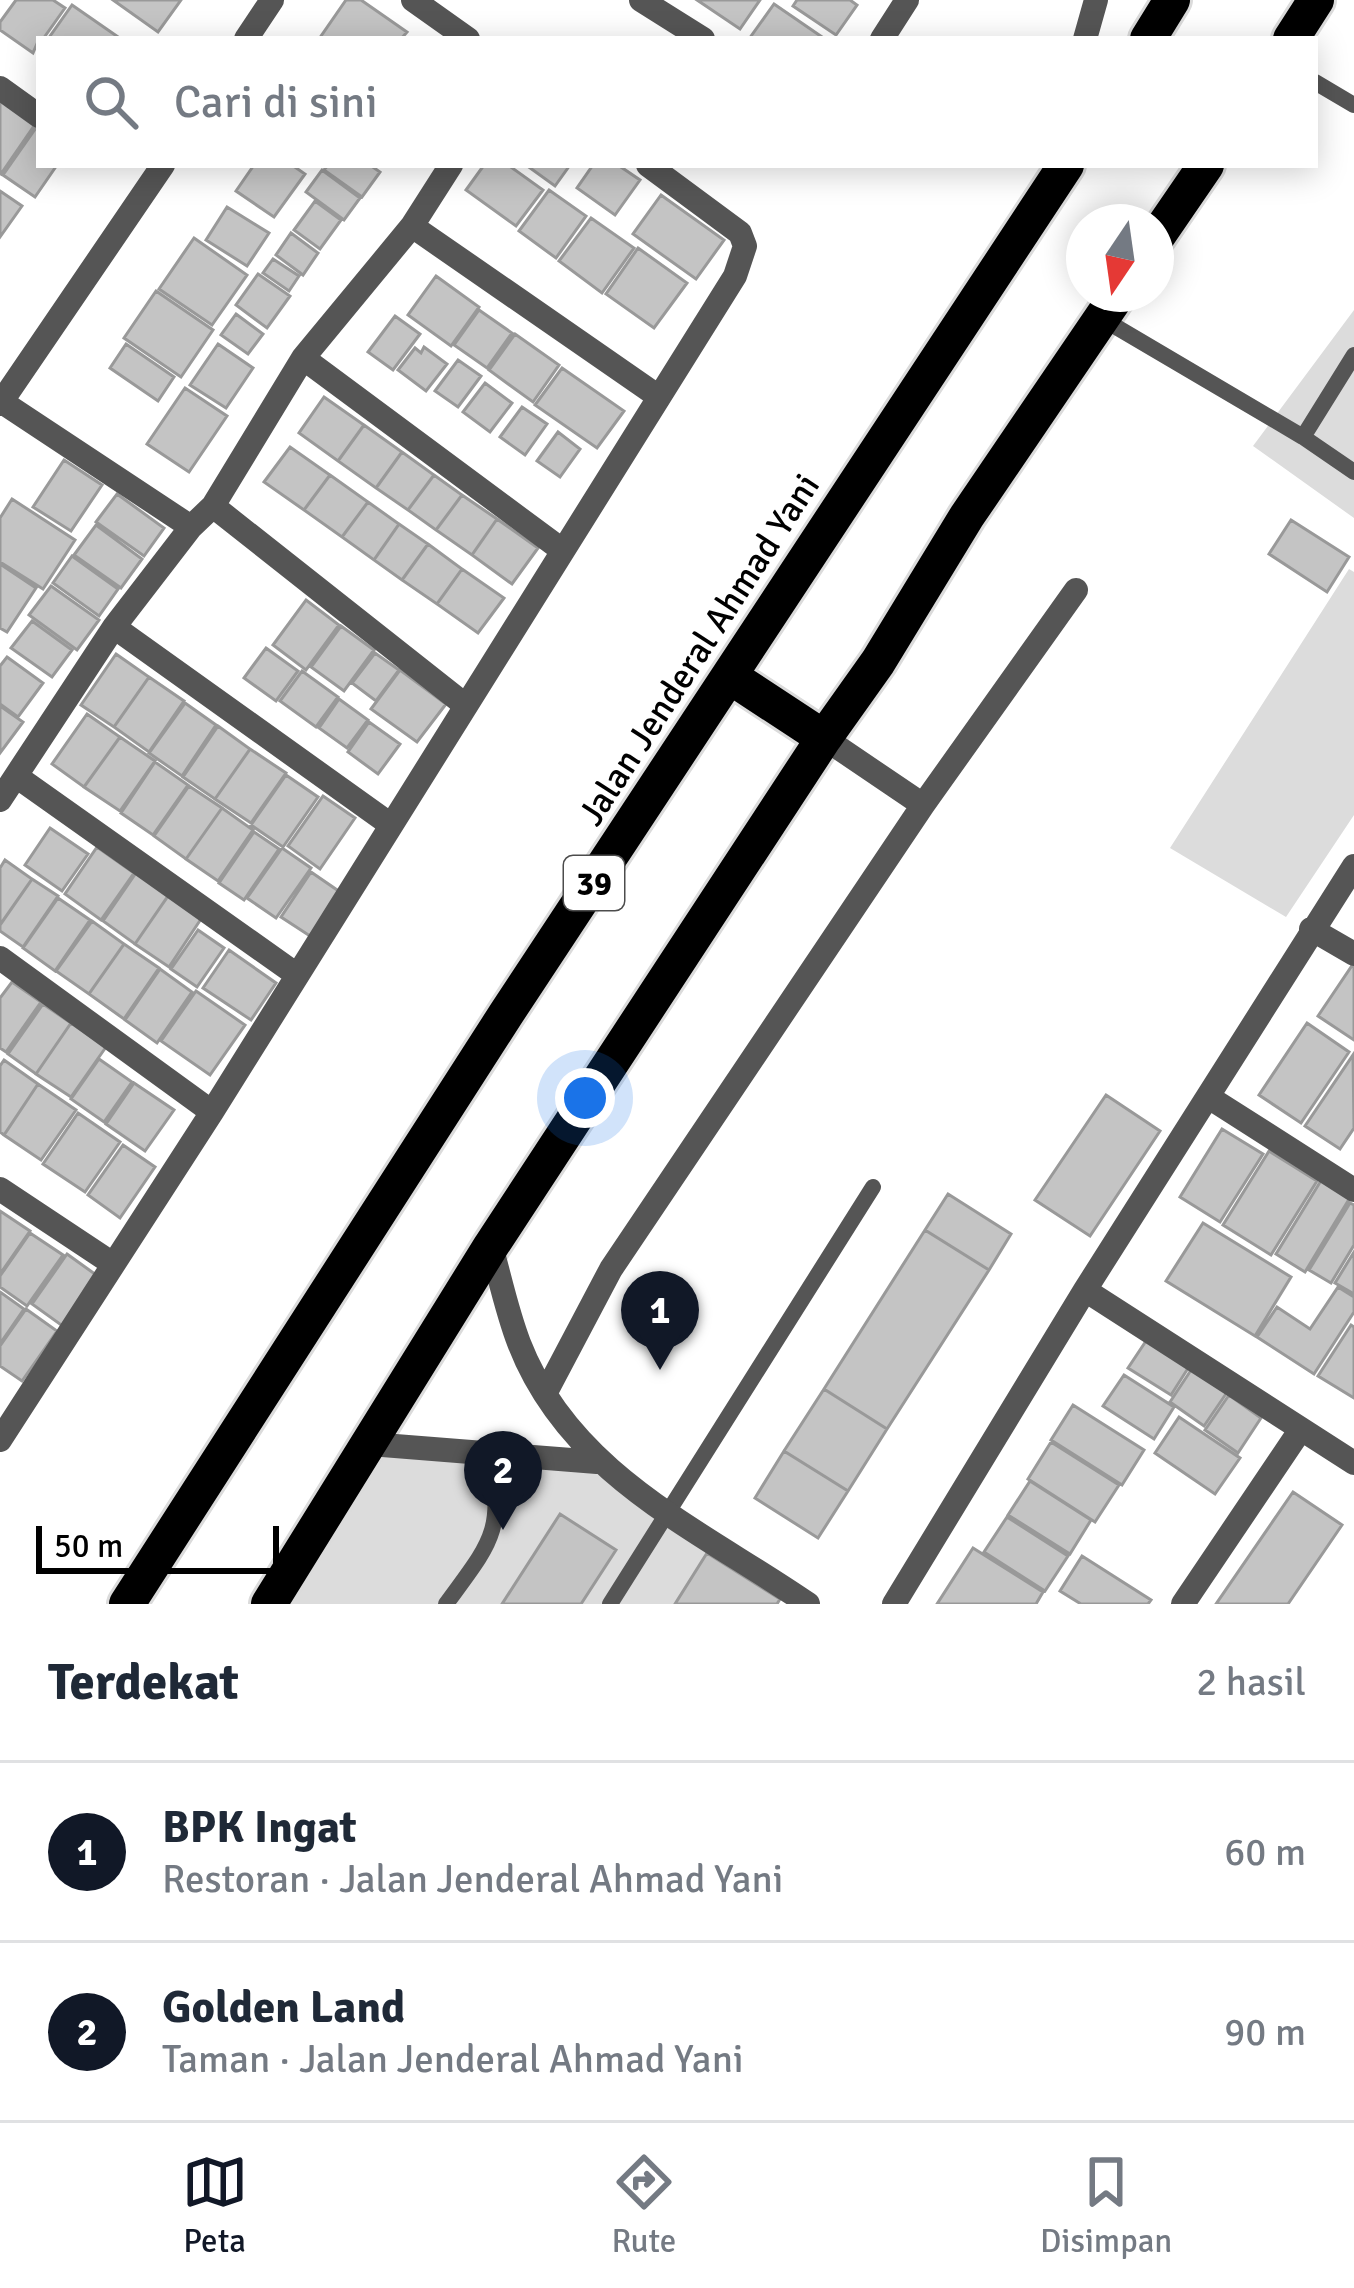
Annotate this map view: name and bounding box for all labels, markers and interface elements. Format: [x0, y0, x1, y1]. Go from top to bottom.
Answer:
search box [36, 36, 1318, 168]
icon: search [78, 69, 144, 135]
text: Cari di sini [174, 75, 378, 130]
north arrow [1066, 204, 1174, 312]
street label: Jalan Jenderal Ahmad Yani [569, 466, 830, 834]
road number: 39 [564, 856, 624, 910]
your location [555, 1068, 615, 1128]
pin: 1 [621, 1271, 699, 1370]
pin: 2 [464, 1431, 542, 1530]
scale bar [36, 1520, 279, 1573]
text: 50 m [54, 1526, 123, 1567]
text: Terdekat [48, 1651, 239, 1714]
text: 2 hasil [1196, 1658, 1306, 1706]
text: BPK Ingat [162, 1800, 357, 1855]
text: 1 [76, 1828, 98, 1876]
text: 60 m [1224, 1828, 1306, 1876]
text: Restoran · Jalan Jenderal Ahmad Yani [162, 1855, 783, 1903]
text: Golden Land [162, 1980, 405, 2035]
text: 2 [76, 2008, 98, 2056]
text: 90 m [1224, 2008, 1306, 2056]
text: Taman · Jalan Jenderal Ahmad Yani [162, 2035, 743, 2083]
tab: Peta [182, 2149, 248, 2262]
tab: Rute [611, 2149, 677, 2262]
tab: Disimpan [1040, 2149, 1172, 2262]

